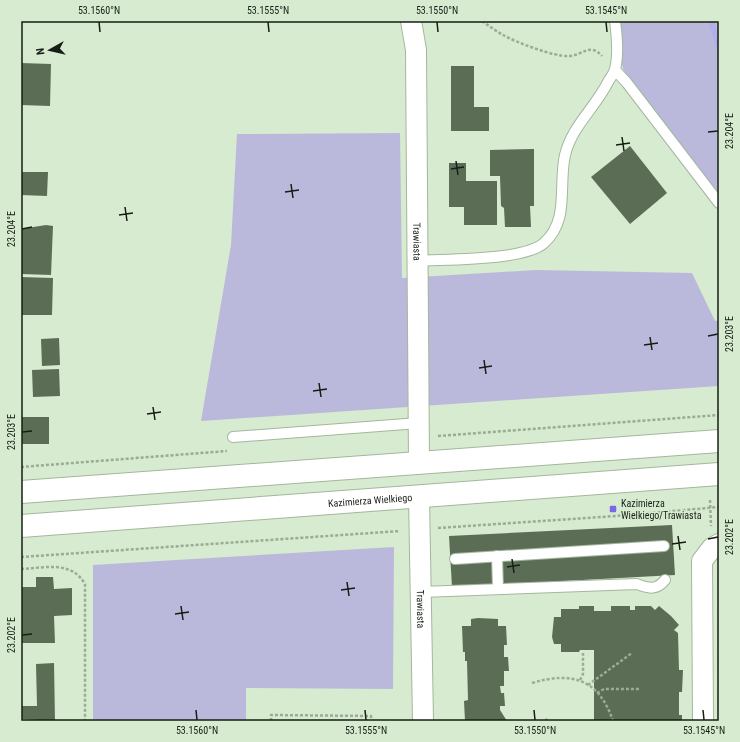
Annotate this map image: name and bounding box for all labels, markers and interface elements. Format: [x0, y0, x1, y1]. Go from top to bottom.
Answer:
text: 53.1560°N [78, 5, 120, 16]
text: 53.1555°N [247, 5, 289, 16]
text: 53.1550°N [416, 5, 458, 16]
text: 53.1545°N [585, 5, 627, 16]
north arrow [30, 30, 70, 70]
text: N [34, 47, 47, 56]
text: 23.204°E [724, 113, 735, 149]
text: 23.204°E [6, 211, 17, 247]
street label: Trawiasta [411, 222, 423, 261]
text: 23.203°E [724, 316, 735, 352]
text: 23.203°E [6, 414, 17, 450]
street label: Kazimierza Wielkiego [328, 492, 413, 509]
place label: Kazimierza Wielkiego/Trawiasta [621, 498, 702, 521]
marker: Kazimierza Wielkiego/Trawiasta [608, 504, 618, 514]
text: 23.202°E [724, 519, 735, 555]
street label: Trawiasta [415, 590, 426, 629]
text: 23.202°E [6, 617, 17, 653]
text: 53.1560°N [176, 725, 218, 736]
text: 53.1555°N [345, 725, 387, 736]
text: 53.1550°N [514, 725, 556, 736]
text: 53.1545°N [683, 725, 725, 736]

